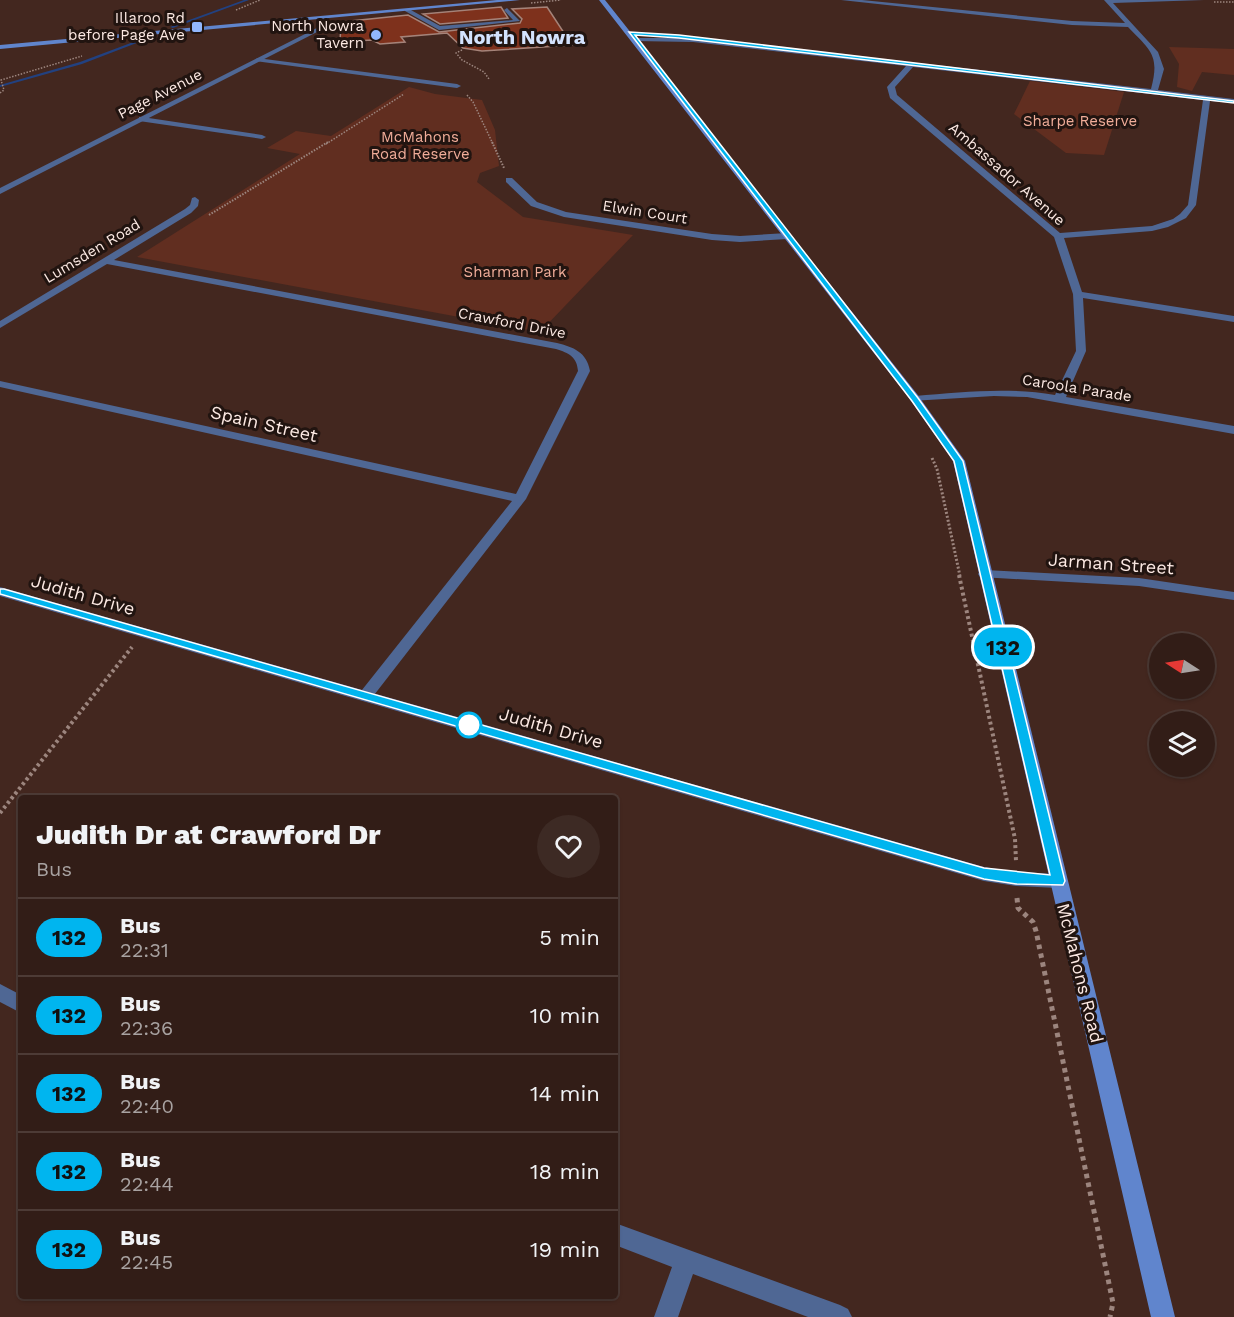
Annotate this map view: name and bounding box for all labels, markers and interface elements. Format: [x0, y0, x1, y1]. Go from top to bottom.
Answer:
place label: Illaroo Rd before Page Ave [68, 9, 185, 44]
place label: North Nowra Tavern [271, 17, 365, 52]
marker: Illaroo Rd before Page Ave [190, 20, 204, 34]
district label: North Nowra [459, 25, 586, 49]
marker: North Nowra Tavern [369, 28, 383, 42]
street label: Page Avenue [115, 65, 205, 123]
park label: Sharpe Reserve [1023, 112, 1137, 130]
street label: Ambassador Avenue [945, 119, 1069, 229]
park label: McMahons Road Reserve [370, 128, 470, 163]
street label: Elwin Court [601, 196, 689, 228]
street label: Lumsden Road [41, 215, 143, 287]
park label: Sharman Park [464, 263, 567, 281]
street label: Crawford Drive [457, 304, 567, 342]
street label: Caroola Parade [1021, 370, 1133, 406]
street label: Spain Street [209, 401, 320, 446]
street label: Jarman Street [1047, 549, 1175, 578]
street label: Judith Drive [29, 570, 137, 619]
line badge: 132 [968, 628, 1038, 666]
north arrow [1149, 633, 1215, 699]
map controls [1149, 633, 1215, 777]
text: 132 [986, 635, 1020, 660]
street label: Judith Drive [497, 703, 605, 752]
button: layers [1149, 711, 1215, 777]
unlabelled marker [456, 712, 482, 738]
button: heart [537, 815, 600, 878]
text: Judith Dr at Crawford Dr [36, 818, 381, 851]
text: Bus [36, 857, 72, 881]
street label: McMahons Road [1053, 901, 1108, 1045]
text: Bus [120, 913, 160, 938]
text: 132 [52, 925, 86, 950]
text: 5 min [539, 925, 600, 950]
text: 22:31 [120, 938, 169, 962]
text: Bus [120, 991, 160, 1016]
text: 132 [52, 1003, 86, 1028]
text: 10 min [530, 1003, 600, 1028]
text: 22:36 [120, 1016, 173, 1040]
text: Bus [120, 1069, 160, 1094]
text: 132 [52, 1081, 86, 1106]
text: 14 min [530, 1081, 600, 1106]
text: 22:40 [120, 1094, 174, 1118]
text: Bus [120, 1147, 160, 1172]
text: 132 [52, 1159, 86, 1184]
text: 18 min [530, 1159, 600, 1184]
text: 22:44 [120, 1172, 174, 1196]
text: Bus [120, 1225, 160, 1250]
text: 132 [52, 1237, 86, 1262]
text: 19 min [530, 1237, 600, 1262]
text: 22:45 [120, 1250, 173, 1274]

